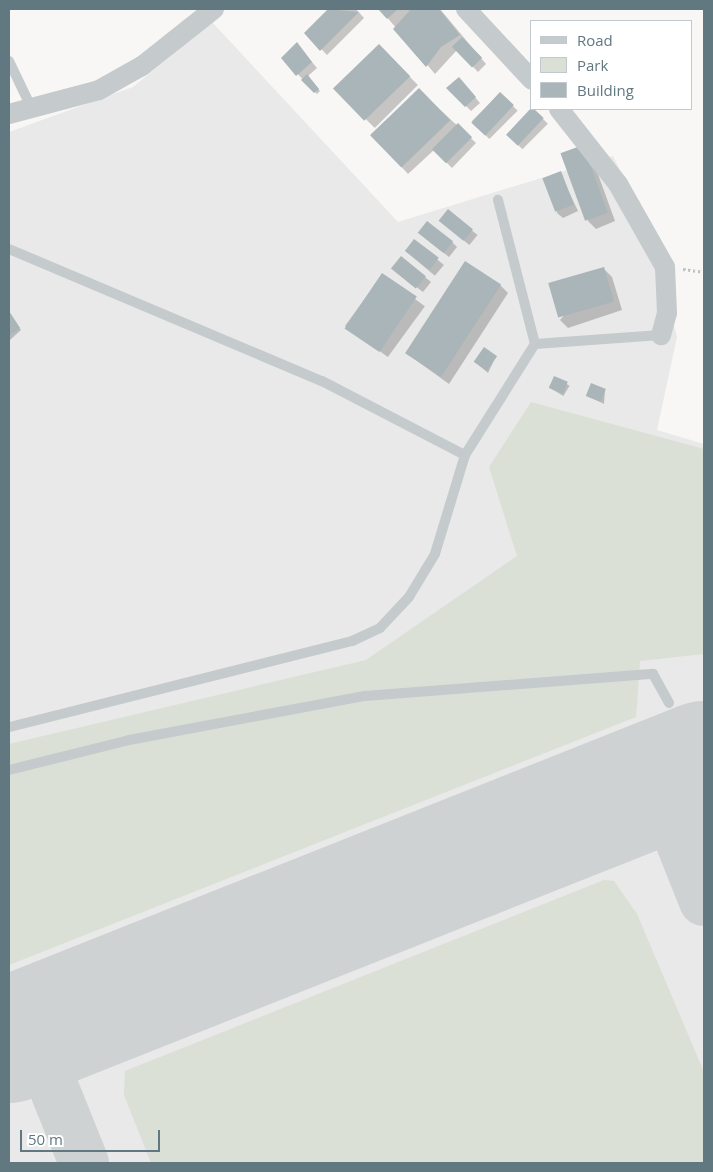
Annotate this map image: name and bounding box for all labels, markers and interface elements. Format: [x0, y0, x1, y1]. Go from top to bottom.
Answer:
legend [530, 20, 693, 110]
text: Road [577, 30, 613, 50]
text: Park [577, 55, 608, 75]
text: Building [577, 80, 634, 100]
scale bar [22, 1120, 162, 1152]
text: 50 m [28, 1129, 63, 1149]

